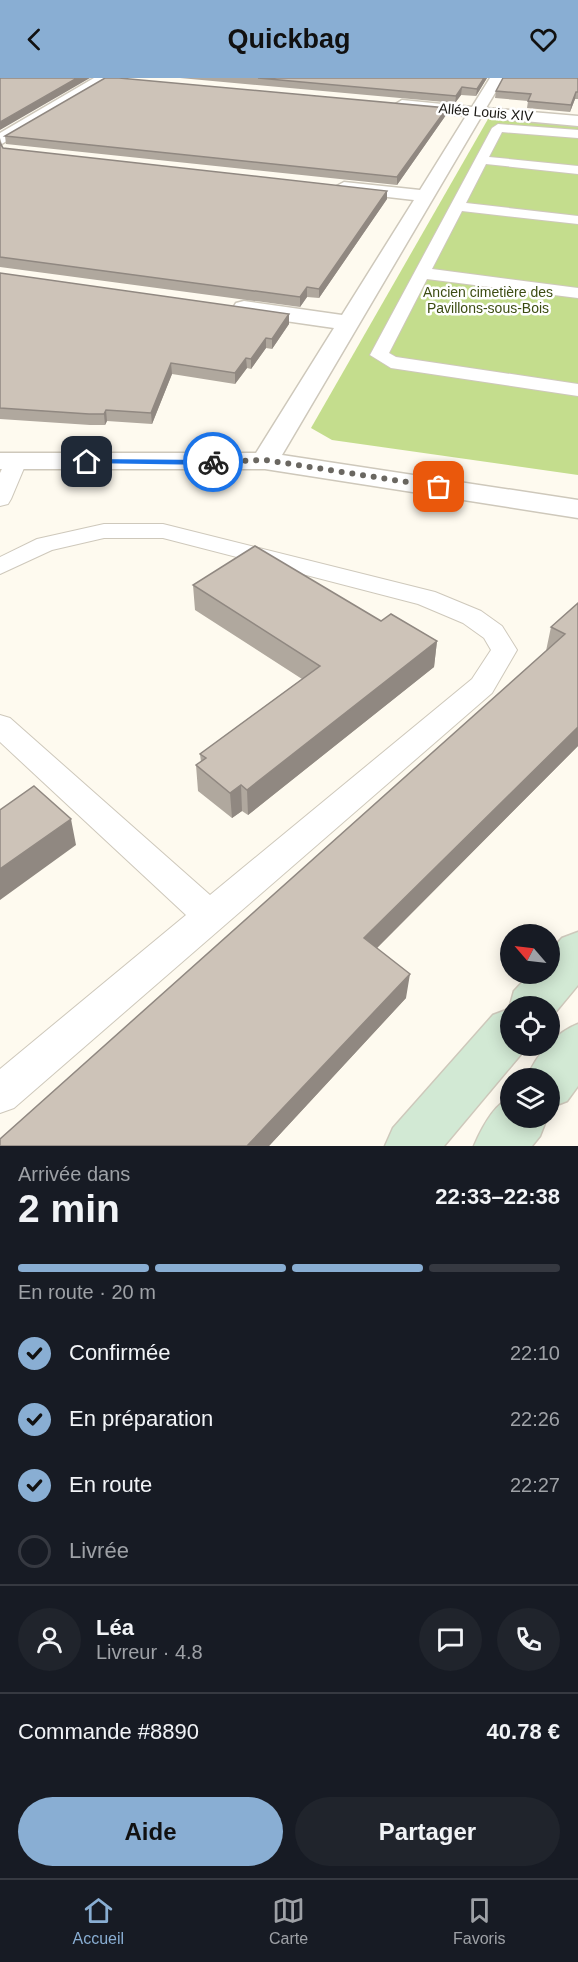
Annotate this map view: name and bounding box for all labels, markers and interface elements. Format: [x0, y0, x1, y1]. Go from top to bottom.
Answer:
icon: back [18, 23, 51, 56]
icon: heart [527, 23, 560, 56]
text: Quickbag [227, 24, 351, 54]
street label: Allée Louis XIV [438, 100, 535, 124]
park label: Ancien cimetière des Pavillons-sous-Bois [423, 284, 553, 316]
courier [183, 432, 243, 492]
pin [61, 436, 112, 487]
icon: home [70, 445, 103, 478]
icon: bike [197, 446, 230, 479]
pin [413, 461, 464, 512]
icon: bag [422, 470, 455, 503]
north arrow [500, 924, 560, 984]
map controls [500, 924, 560, 1128]
button: locate [500, 996, 560, 1056]
button: layers [500, 1068, 560, 1128]
text: Arrivée dans [18, 1163, 130, 1185]
text: 22:33–22:38 [435, 1184, 560, 1209]
text: 2 min [18, 1187, 120, 1230]
text: En route · 20 m [18, 1281, 156, 1303]
icon: check [18, 1337, 51, 1370]
text: Confirmée [69, 1340, 170, 1365]
text: 22:10 [510, 1342, 560, 1364]
icon: check [18, 1403, 51, 1436]
text: En préparation [69, 1406, 213, 1431]
text: 22:26 [510, 1408, 560, 1430]
icon: check [18, 1469, 51, 1502]
text: En route [69, 1472, 152, 1497]
text: 22:27 [510, 1474, 560, 1496]
text: Livrée [69, 1538, 129, 1563]
button: person [18, 1608, 81, 1671]
button: chat [419, 1608, 482, 1671]
button: phone [497, 1608, 560, 1671]
text: Léa [96, 1615, 134, 1640]
text: Livreur · 4.8 [96, 1641, 203, 1663]
text: Commande #8890 [18, 1719, 199, 1744]
text: 40.78 € [487, 1719, 560, 1744]
button: Aide [18, 1797, 283, 1866]
button: Partager [295, 1797, 560, 1866]
tab: Accueil [72, 1894, 124, 1948]
tab: Carte [269, 1894, 308, 1948]
tab: Favoris [453, 1894, 506, 1948]

